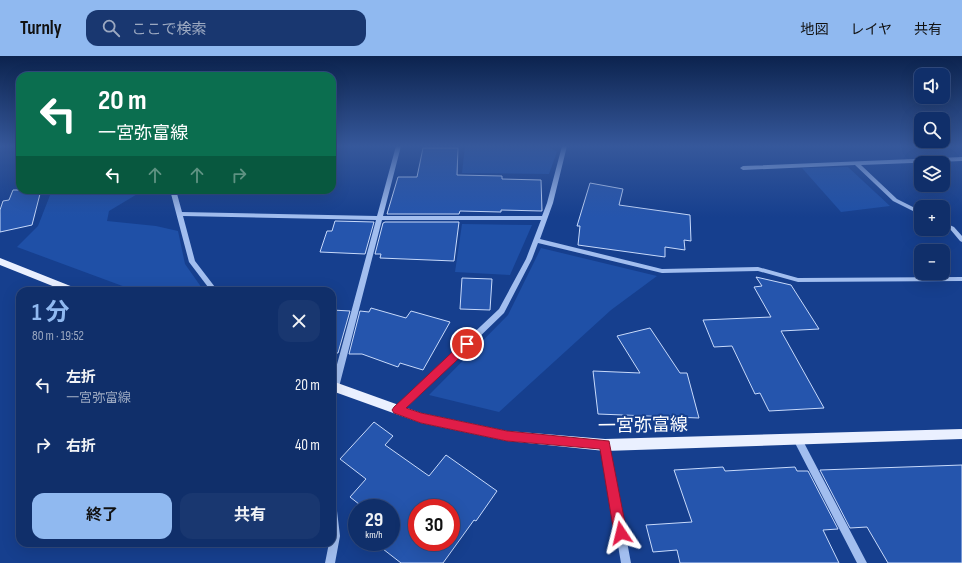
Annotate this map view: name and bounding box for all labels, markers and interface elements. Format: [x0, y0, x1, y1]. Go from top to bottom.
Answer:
search box [86, 10, 366, 46]
text: Turnly [20, 17, 62, 40]
icon: search [100, 17, 122, 39]
text: ここで検索 [132, 20, 207, 39]
text: 地図 [800, 21, 828, 38]
text: レイヤ [850, 21, 892, 38]
text: 共有 [914, 21, 942, 38]
map controls [914, 68, 950, 280]
button: sound [914, 68, 950, 104]
text: 20 m [98, 84, 147, 117]
icon: left [32, 88, 84, 140]
button: search [914, 112, 950, 148]
text: 一宮弥富線 [98, 123, 188, 144]
button: layers [914, 156, 950, 192]
icon: left [102, 164, 124, 186]
icon: ahead [144, 164, 166, 186]
icon: ahead [186, 164, 208, 186]
icon: right [228, 164, 250, 186]
button: + [914, 200, 950, 236]
button: − [914, 244, 950, 280]
text: 1 分 [32, 298, 69, 327]
button: close [278, 300, 320, 342]
pin [450, 327, 484, 361]
text: 80 m · 19:52 [32, 328, 84, 344]
icon: arrive [456, 333, 478, 355]
text: 左折 [66, 368, 96, 387]
icon: left [32, 374, 54, 396]
text: 20 m [295, 376, 320, 395]
text: 一宮弥富線 [66, 390, 131, 406]
street label: 一宮弥富線 [598, 414, 688, 437]
icon: right [32, 434, 54, 456]
text: 40 m [295, 436, 320, 455]
text: 右折 [66, 437, 96, 456]
button: 終了 [32, 493, 172, 539]
button: 共有 [180, 493, 320, 539]
speed limit sign: 30 [408, 499, 460, 551]
text: 29 [365, 508, 383, 532]
position arrow [600, 512, 642, 554]
text: km/h [365, 529, 383, 541]

